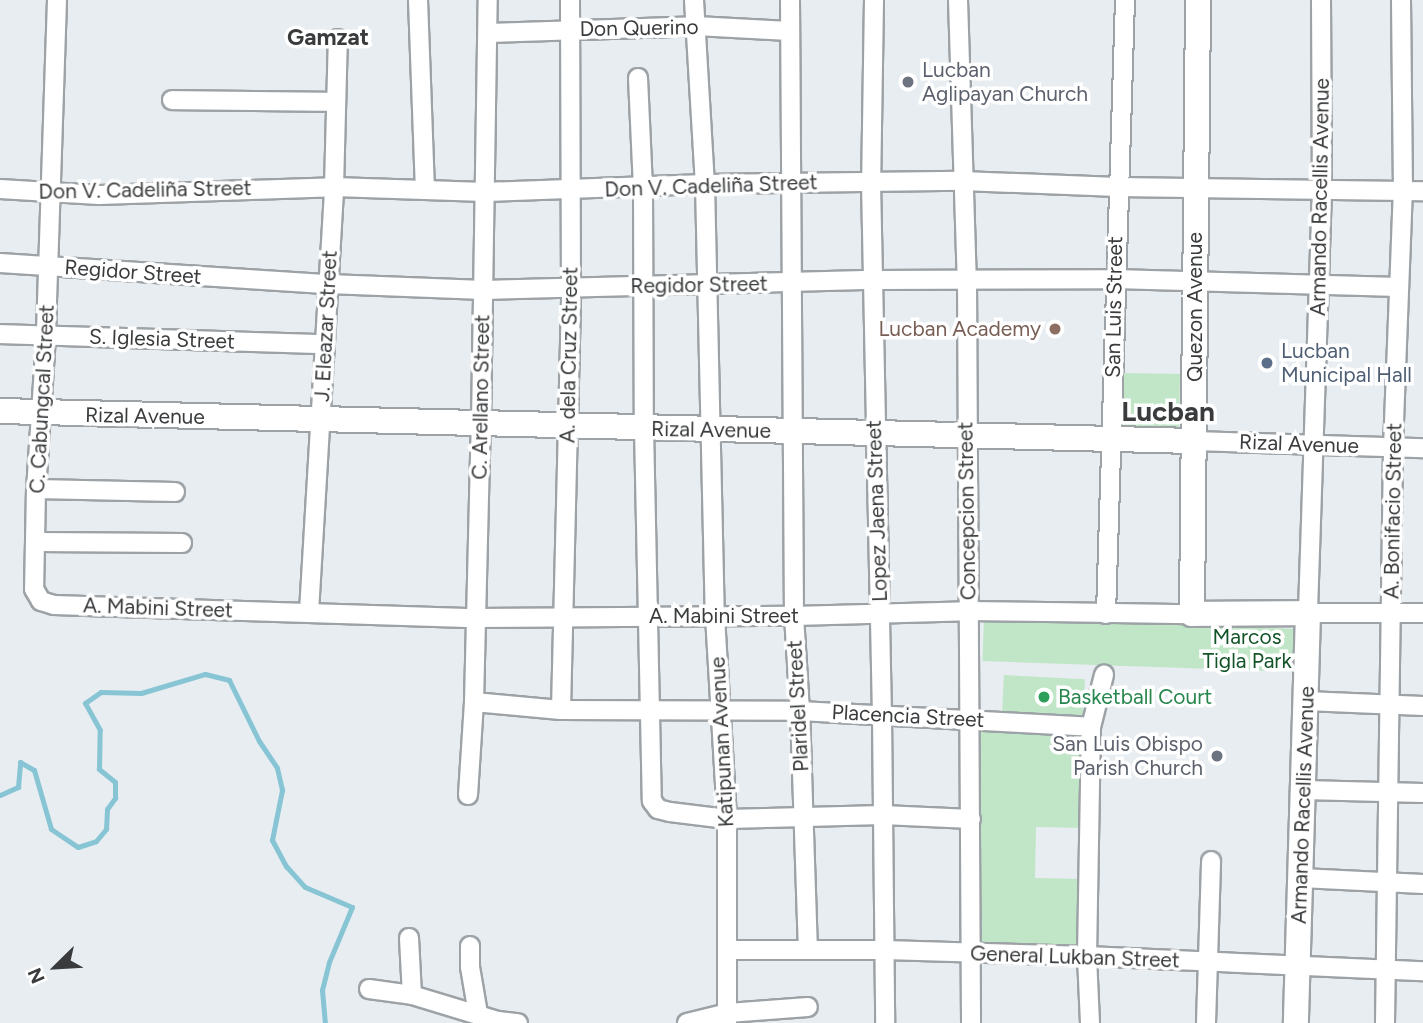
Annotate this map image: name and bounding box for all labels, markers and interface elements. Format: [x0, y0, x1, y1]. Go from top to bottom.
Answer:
street label: Don Querino [579, 14, 699, 42]
district label: Gamzat [287, 23, 369, 51]
place label: Lucban Aglipayan Church [922, 57, 1088, 107]
marker: Lucban Aglipayan Church [900, 74, 916, 90]
street label: Armando Racellis Avenue [1305, 78, 1335, 316]
street label: Don V. Cadeliña Street [604, 170, 818, 202]
street label: Don V. Cadeliña Street [38, 176, 252, 204]
street label: Quezon Avenue [1182, 232, 1208, 382]
street label: San Luis Street [1100, 236, 1128, 378]
street label: J. Eleazar Street [309, 250, 343, 402]
street label: Regidor Street [64, 255, 202, 289]
street label: A. dela Cruz Street [555, 267, 583, 443]
street label: Regidor Street [630, 271, 768, 299]
street label: C. Cabungcal Street [24, 304, 60, 494]
street label: C. Arellano Street [467, 314, 495, 480]
place label: Lucban Academy [878, 316, 1041, 342]
marker: Lucban Academy [1047, 321, 1063, 337]
street label: S. Iglesia Street [89, 324, 235, 354]
place label: Lucban Municipal Hall [1281, 338, 1412, 388]
marker: Lucban Municipal Hall [1259, 355, 1275, 371]
district label: Lucban [1121, 394, 1215, 428]
street label: Rizal Avenue [85, 402, 205, 430]
street label: Rizal Avenue [651, 416, 771, 444]
street label: Lopez Jaena Street [861, 420, 893, 602]
street label: Concepcion Street [953, 422, 981, 600]
street label: A. Bonifacio Street [1379, 423, 1407, 599]
street label: Rizal Avenue [1239, 429, 1359, 459]
street label: A. Mabini Street [83, 593, 233, 623]
street label: A. Mabini Street [649, 603, 799, 629]
park label: Marcos Tigla Park [1202, 624, 1292, 674]
street label: Plaridel Street [782, 640, 814, 772]
street label: Katipunan Avenue [705, 656, 739, 828]
place label: Basketball Court [1058, 684, 1212, 710]
street label: Armando Racellis Avenue [1286, 686, 1320, 924]
marker: Basketball Court [1036, 689, 1052, 705]
street label: Placencia Street [831, 699, 985, 733]
place label: San Luis Obispo Parish Church [1052, 731, 1203, 781]
marker: San Luis Obispo Parish Church [1209, 748, 1225, 764]
north arrow [21, 932, 91, 1002]
street label: General Lukban Street [970, 941, 1180, 973]
text: N [23, 964, 50, 987]

